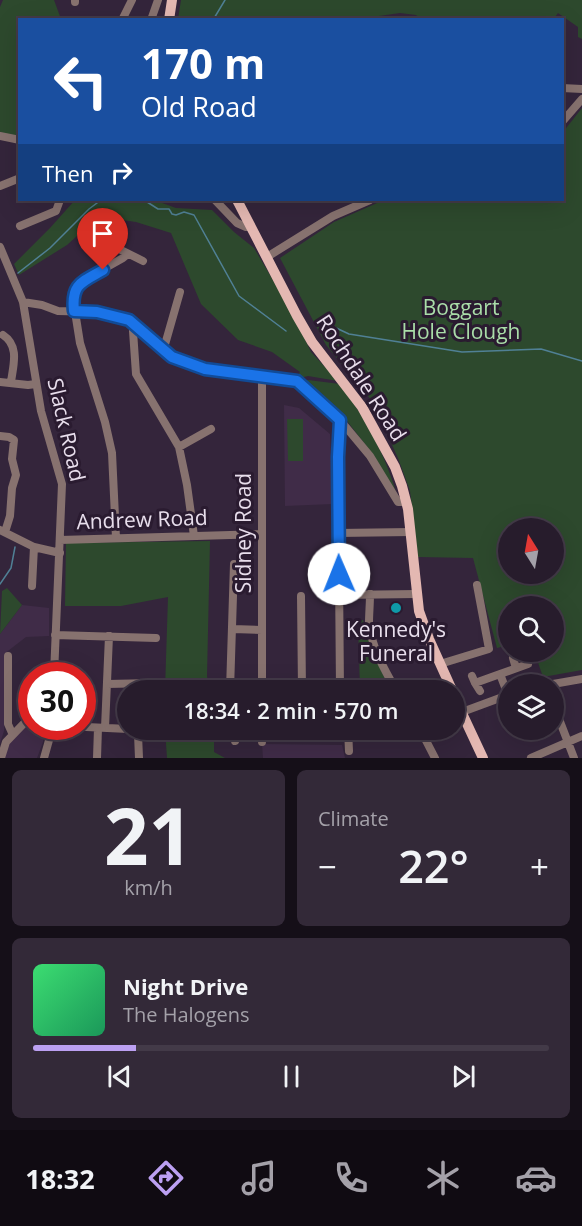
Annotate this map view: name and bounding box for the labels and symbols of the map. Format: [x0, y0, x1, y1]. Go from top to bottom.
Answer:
pin [77, 208, 128, 270]
park label: Boggart Hole Clough [402, 293, 521, 345]
street label: Rochdale Road [310, 309, 413, 446]
street label: Slack Road [42, 375, 92, 484]
street label: Sidney Road [229, 473, 257, 593]
street label: Andrew Road [76, 503, 208, 535]
north arrow [498, 518, 564, 584]
position arrow [307, 542, 371, 606]
marker: Kennedy's Funeral [389, 601, 403, 615]
place label: Kennedy's Funeral [346, 615, 446, 667]
speed limit sign: 30 [18, 662, 96, 740]

